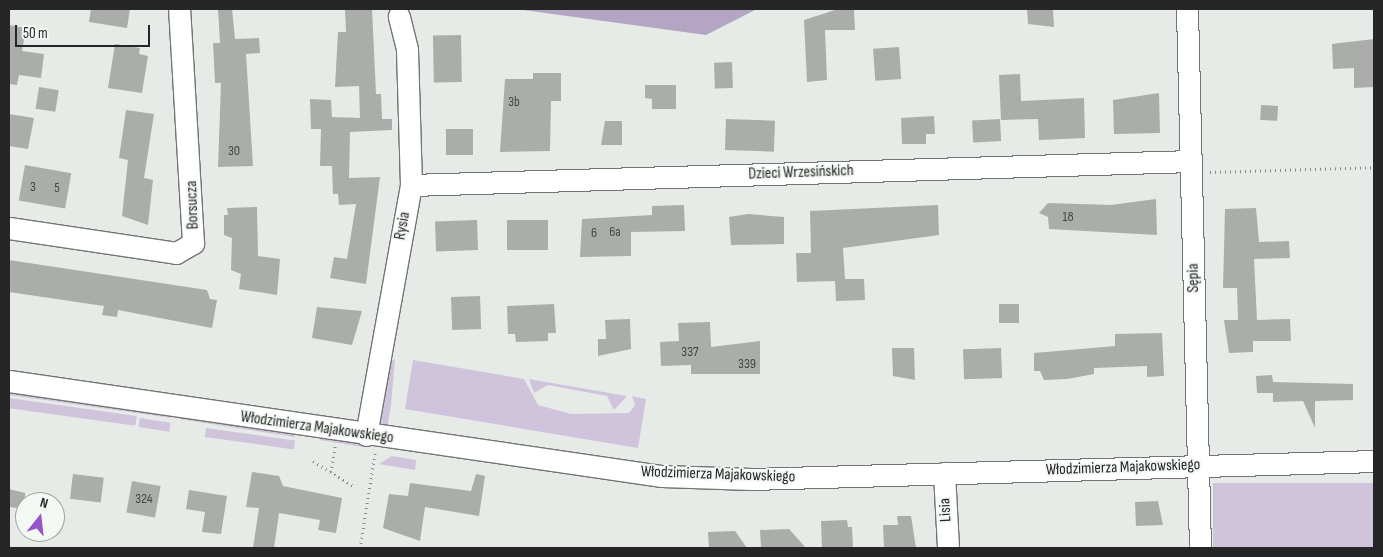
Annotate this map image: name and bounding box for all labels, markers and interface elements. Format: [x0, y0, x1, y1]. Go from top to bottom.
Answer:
scale bar [18, 15, 152, 47]
text: 50 m [23, 24, 48, 43]
house number: 3b [508, 94, 520, 110]
house number: 30 [228, 143, 240, 159]
street label: Dzieci Wrzesińskich [748, 162, 854, 184]
house number: 3 [30, 179, 36, 195]
house number: 5 [54, 180, 60, 196]
street label: Borsucza [183, 180, 203, 230]
house number: 18 [1062, 209, 1074, 225]
street label: Rysia [391, 210, 415, 242]
house number: 6a [609, 224, 621, 240]
house number: 6 [591, 225, 597, 241]
street label: Sępia [1184, 263, 1204, 293]
house number: 337 [681, 344, 699, 360]
house number: 339 [738, 356, 756, 372]
street label: Włodzimierza Majakowskiego [239, 408, 395, 448]
street label: Włodzimierza Majakowskiego [1045, 456, 1201, 480]
street label: Włodzimierza Majakowskiego [640, 463, 796, 487]
house number: 324 [135, 491, 153, 507]
north arrow [15, 492, 65, 542]
text: N [38, 494, 50, 512]
street label: Lisia [936, 498, 956, 522]

